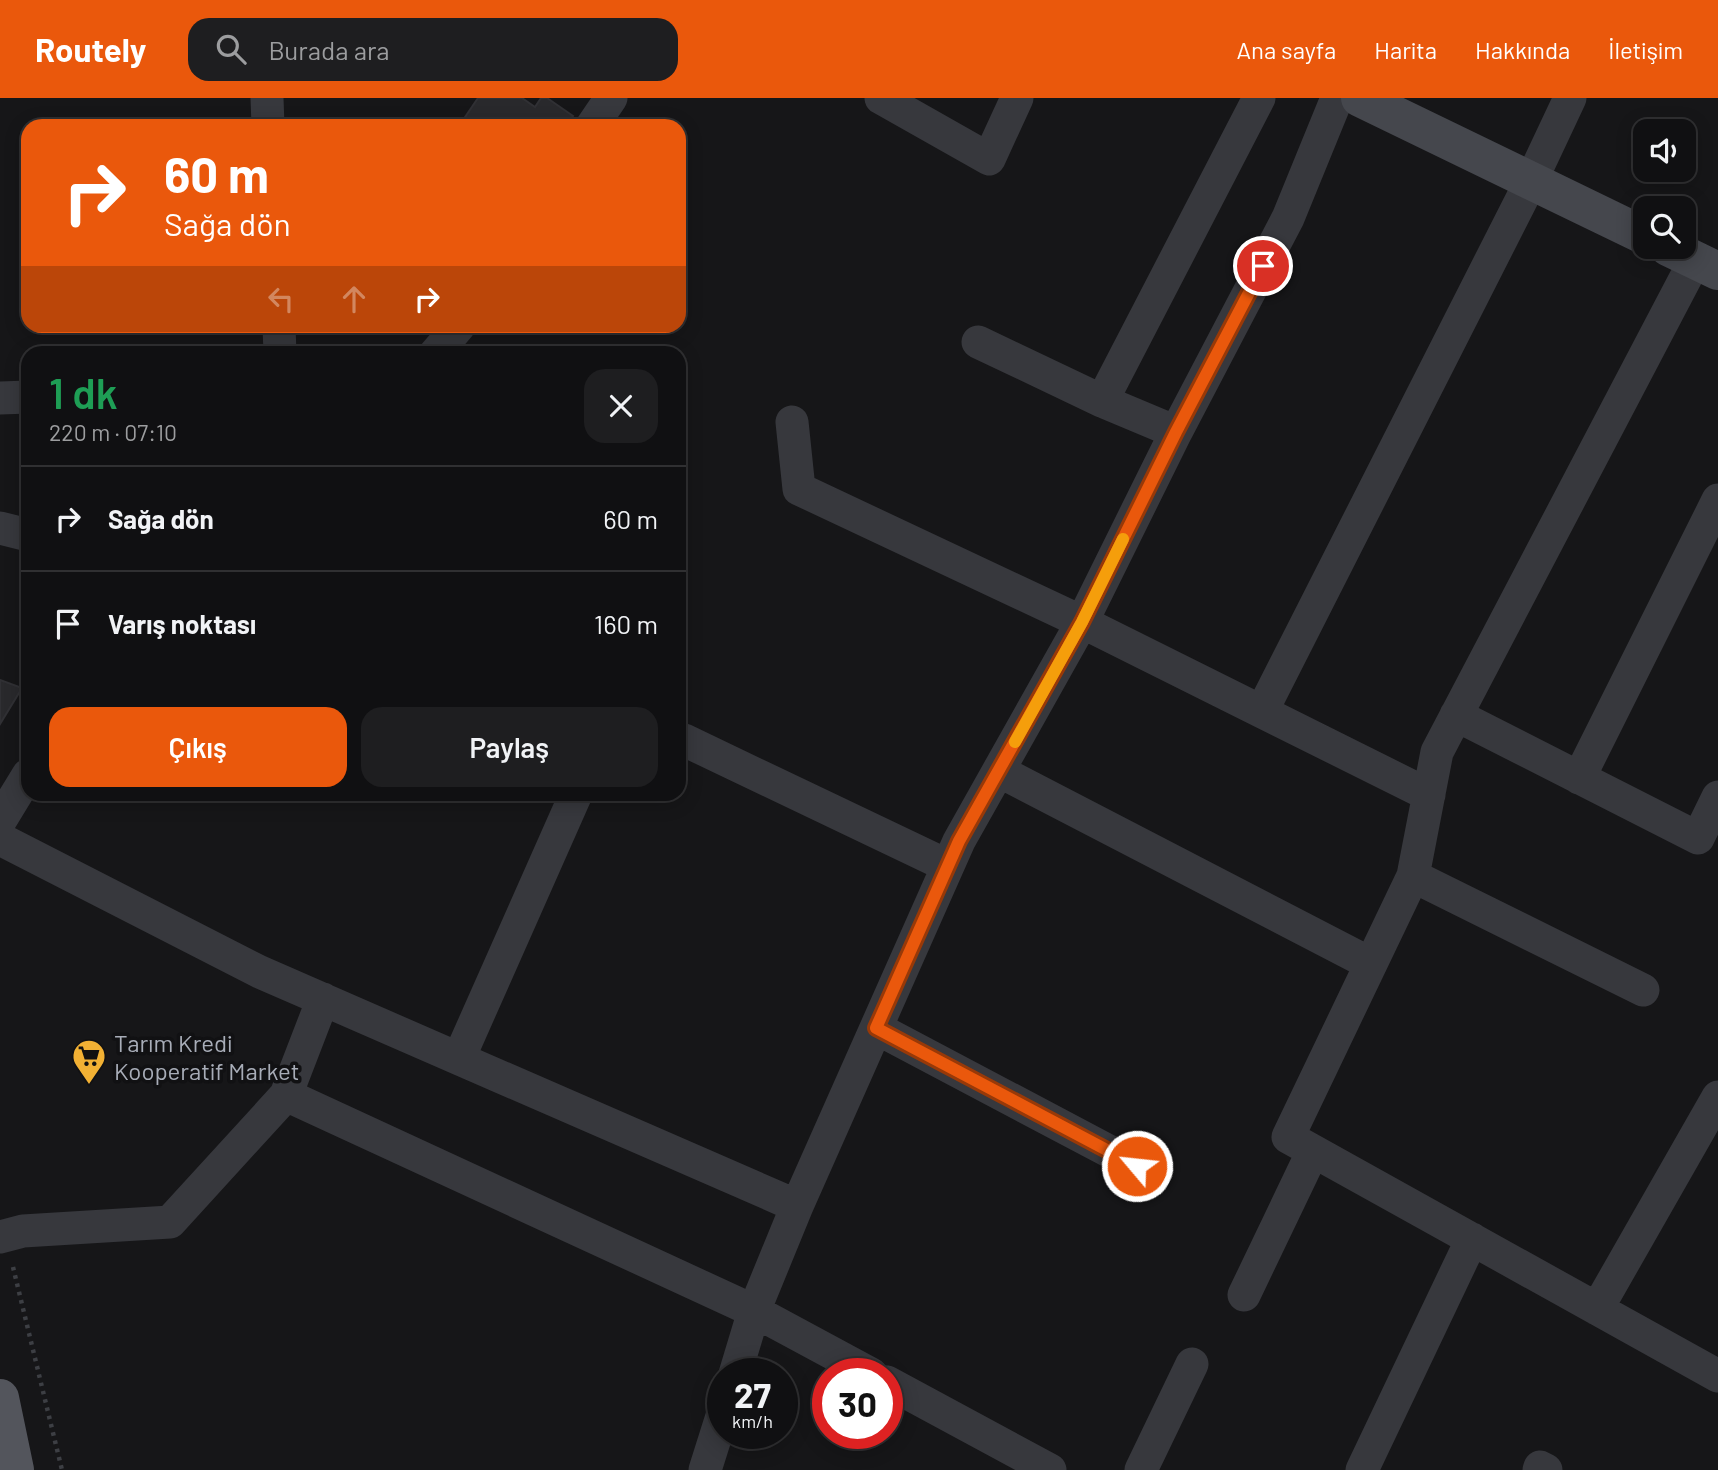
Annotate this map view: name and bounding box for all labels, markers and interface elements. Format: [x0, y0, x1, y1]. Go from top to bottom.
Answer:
search box [188, 18, 678, 81]
text: Routely [35, 29, 146, 69]
icon: search [212, 30, 250, 68]
text: Burada ara [268, 34, 390, 65]
text: Ana sayfa [1237, 35, 1336, 64]
text: Harita [1374, 35, 1437, 64]
text: Hakkında [1475, 35, 1570, 64]
text: İletişim [1608, 35, 1683, 64]
map controls [1633, 119, 1696, 259]
button: sound [1633, 119, 1696, 182]
text: 60 m [164, 144, 269, 203]
icon: right [49, 147, 140, 238]
button: search [1633, 196, 1696, 259]
text: Sağa dön [164, 204, 291, 242]
pin [1233, 236, 1293, 296]
icon: arrive [1244, 247, 1282, 285]
icon: left [262, 280, 300, 318]
icon: ahead [335, 280, 373, 318]
icon: right [408, 280, 446, 318]
text: 1 dk [49, 367, 118, 417]
button: close [584, 369, 658, 443]
text: 220 m · 07:10 [49, 418, 177, 446]
icon: right [49, 500, 87, 538]
text: Sağa dön [108, 503, 214, 534]
text: 60 m [603, 503, 658, 534]
icon: arrive [49, 605, 87, 643]
text: Varış noktası [108, 608, 256, 639]
text: 160 m [594, 608, 658, 639]
button: Çıkış [49, 707, 347, 787]
button: Paylaş [361, 707, 658, 787]
place label: Tarım Kredi Kooperatif Market [114, 1028, 299, 1085]
supermarket icon: Tarım Kredi Kooperatif Market [70, 1037, 108, 1086]
position arrow [1100, 1129, 1174, 1203]
speed limit sign: 30 [812, 1358, 903, 1449]
text: 27 [734, 1373, 771, 1415]
text: km/h [732, 1410, 773, 1432]

